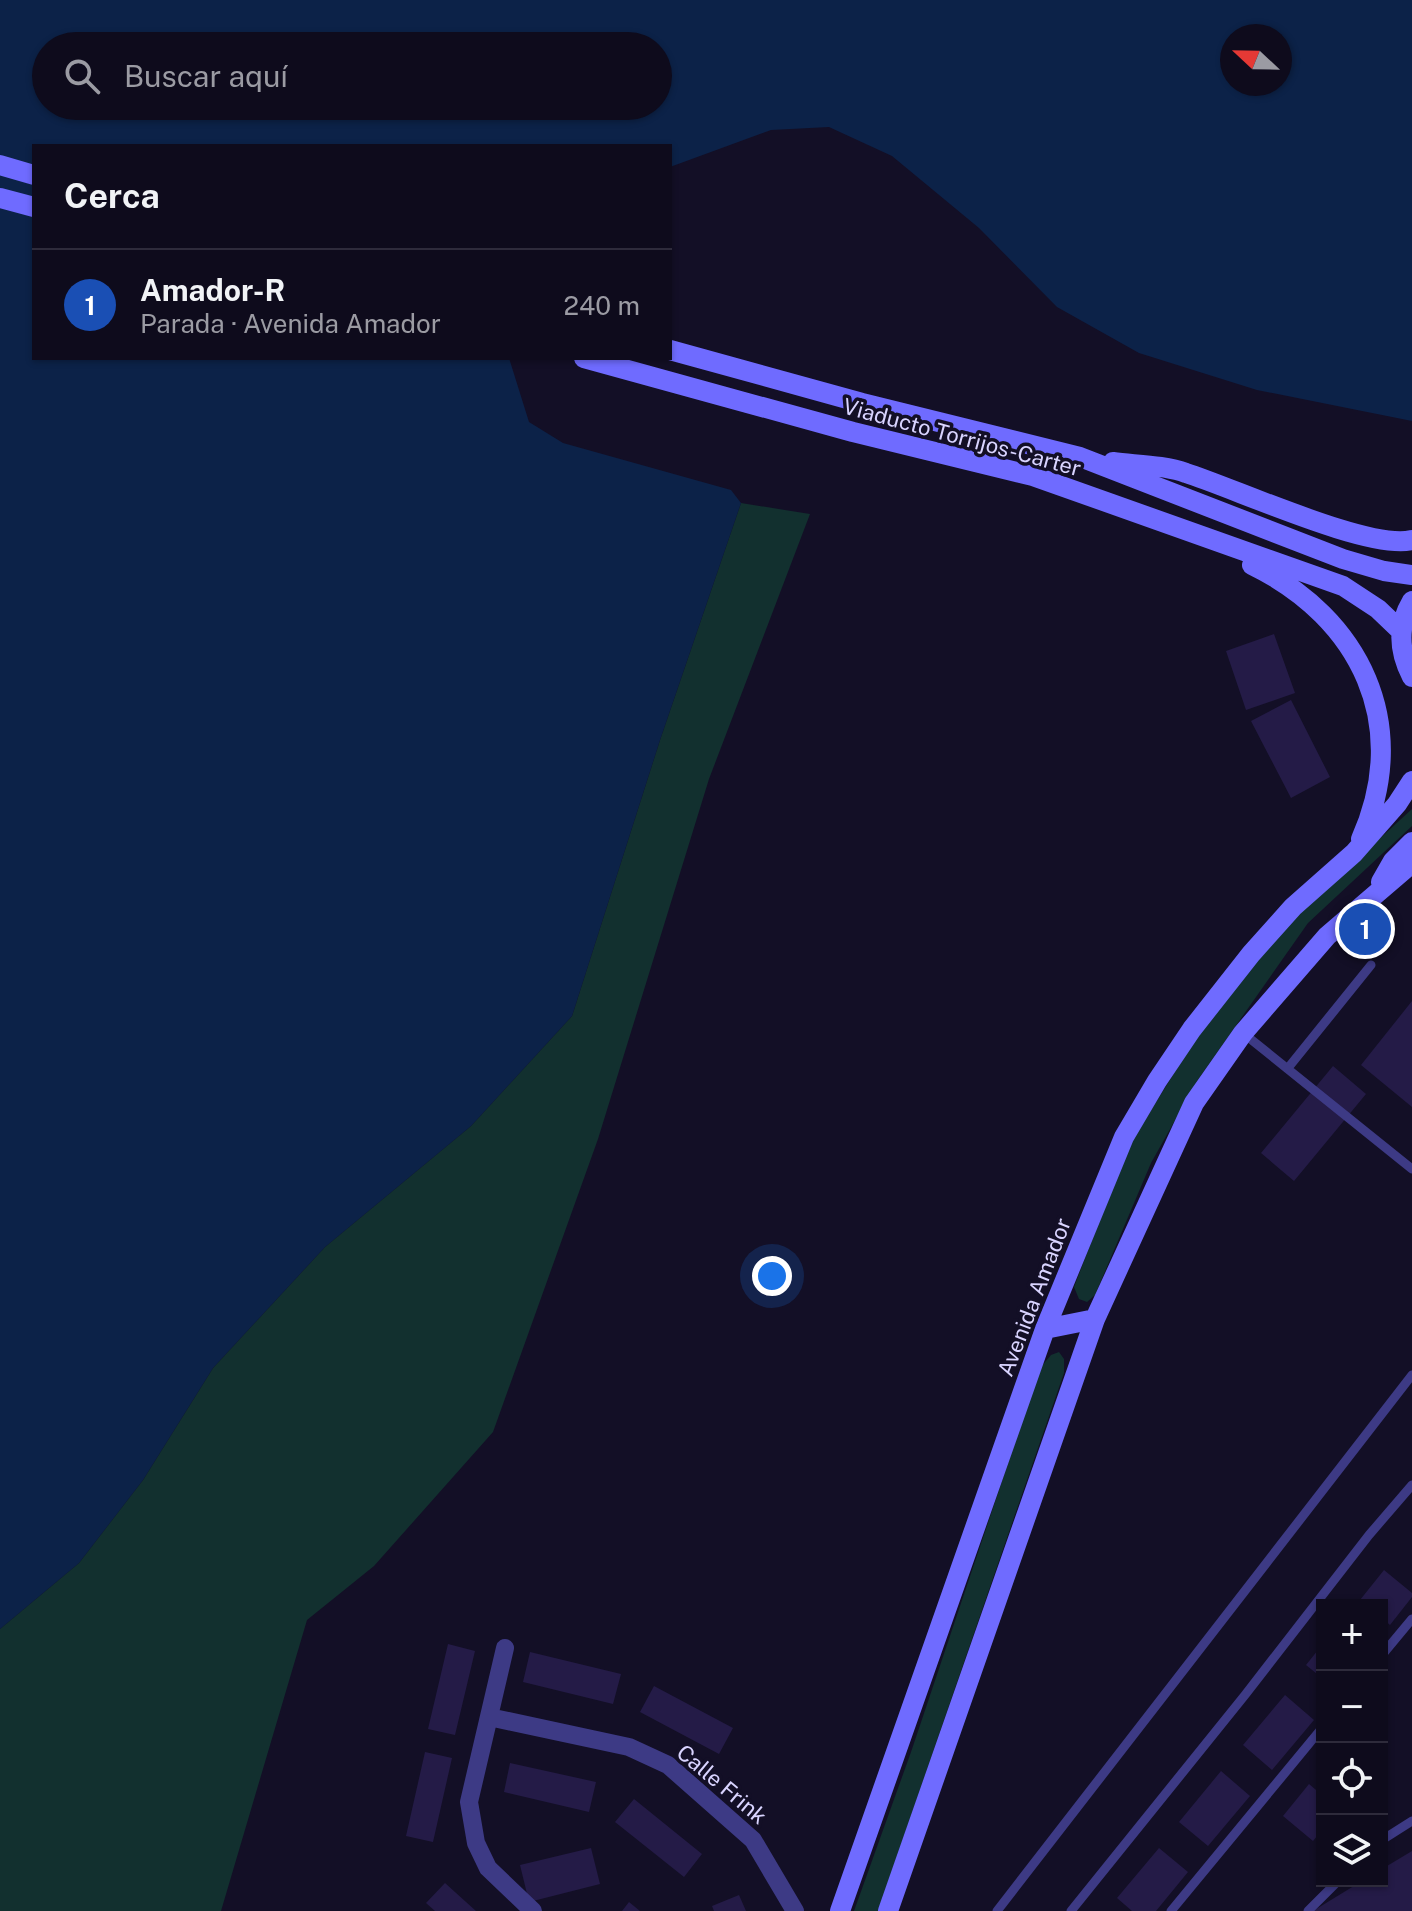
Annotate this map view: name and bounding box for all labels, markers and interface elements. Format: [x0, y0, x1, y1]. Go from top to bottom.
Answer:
north arrow [1220, 24, 1292, 96]
search box [32, 32, 672, 120]
icon: search [60, 54, 104, 98]
text: Buscar aquí [124, 58, 288, 94]
text: Cerca [64, 176, 160, 216]
text: Amador-R [140, 272, 285, 308]
text: 1 [84, 290, 96, 321]
text: 240 m [563, 290, 640, 321]
text: Parada · Avenida Amador [140, 308, 441, 339]
street label: Viaducto Torrijos-Carter [840, 393, 1084, 481]
pin: 1 [1339, 899, 1391, 959]
street label: Avenida Amador [992, 1214, 1076, 1380]
your location [752, 1256, 792, 1296]
map controls [1316, 1599, 1388, 1887]
button: + [1316, 1599, 1388, 1671]
button: − [1316, 1671, 1388, 1743]
street label: Calle Frink [672, 1739, 772, 1829]
button: locate [1316, 1743, 1388, 1815]
button: layers [1316, 1815, 1388, 1887]

